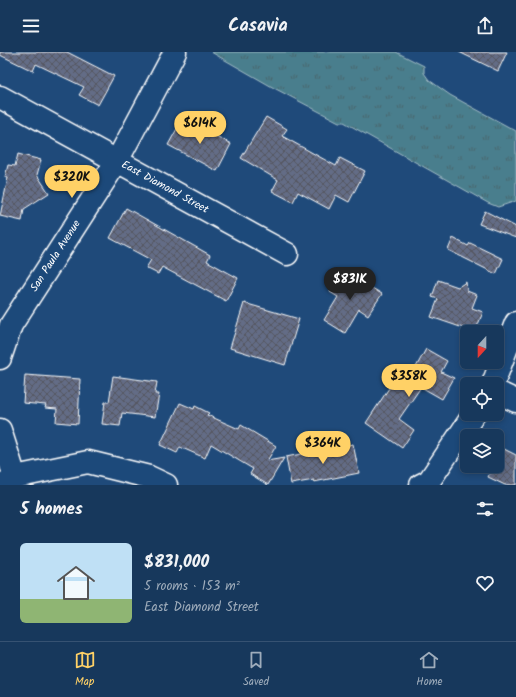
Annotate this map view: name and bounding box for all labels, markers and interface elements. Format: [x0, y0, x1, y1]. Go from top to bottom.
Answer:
text: Casavia [228, 12, 288, 41]
icon: menu [20, 15, 42, 37]
icon: share [474, 15, 496, 37]
pin: $614K [172, 111, 228, 145]
text: $614K [183, 113, 217, 134]
street label: East Diamond Street [118, 156, 213, 219]
pin: $320K [44, 165, 100, 199]
text: $320K [54, 167, 90, 188]
street label: San Paula Avenue [26, 216, 86, 295]
pin: $831K [322, 267, 378, 301]
text: $831K [333, 269, 367, 290]
north arrow [460, 325, 504, 369]
map controls [460, 325, 504, 473]
pin: $358K [381, 364, 437, 398]
text: $358K [391, 366, 427, 387]
button: locate [460, 377, 504, 421]
button: layers [460, 429, 504, 473]
pin: $364K [295, 431, 351, 465]
text: $364K [305, 433, 341, 454]
text: 5 homes [20, 496, 83, 523]
icon: filters [474, 498, 496, 520]
text: $831,000 [144, 549, 209, 576]
icon: home [52, 559, 100, 607]
icon: heart [474, 572, 496, 594]
text: 5 rooms · 153 m² [144, 576, 240, 597]
text: East Diamond Street [144, 597, 259, 618]
tab: Map [74, 649, 96, 691]
tab: Saved [243, 649, 269, 691]
tab: Home [416, 649, 442, 691]

